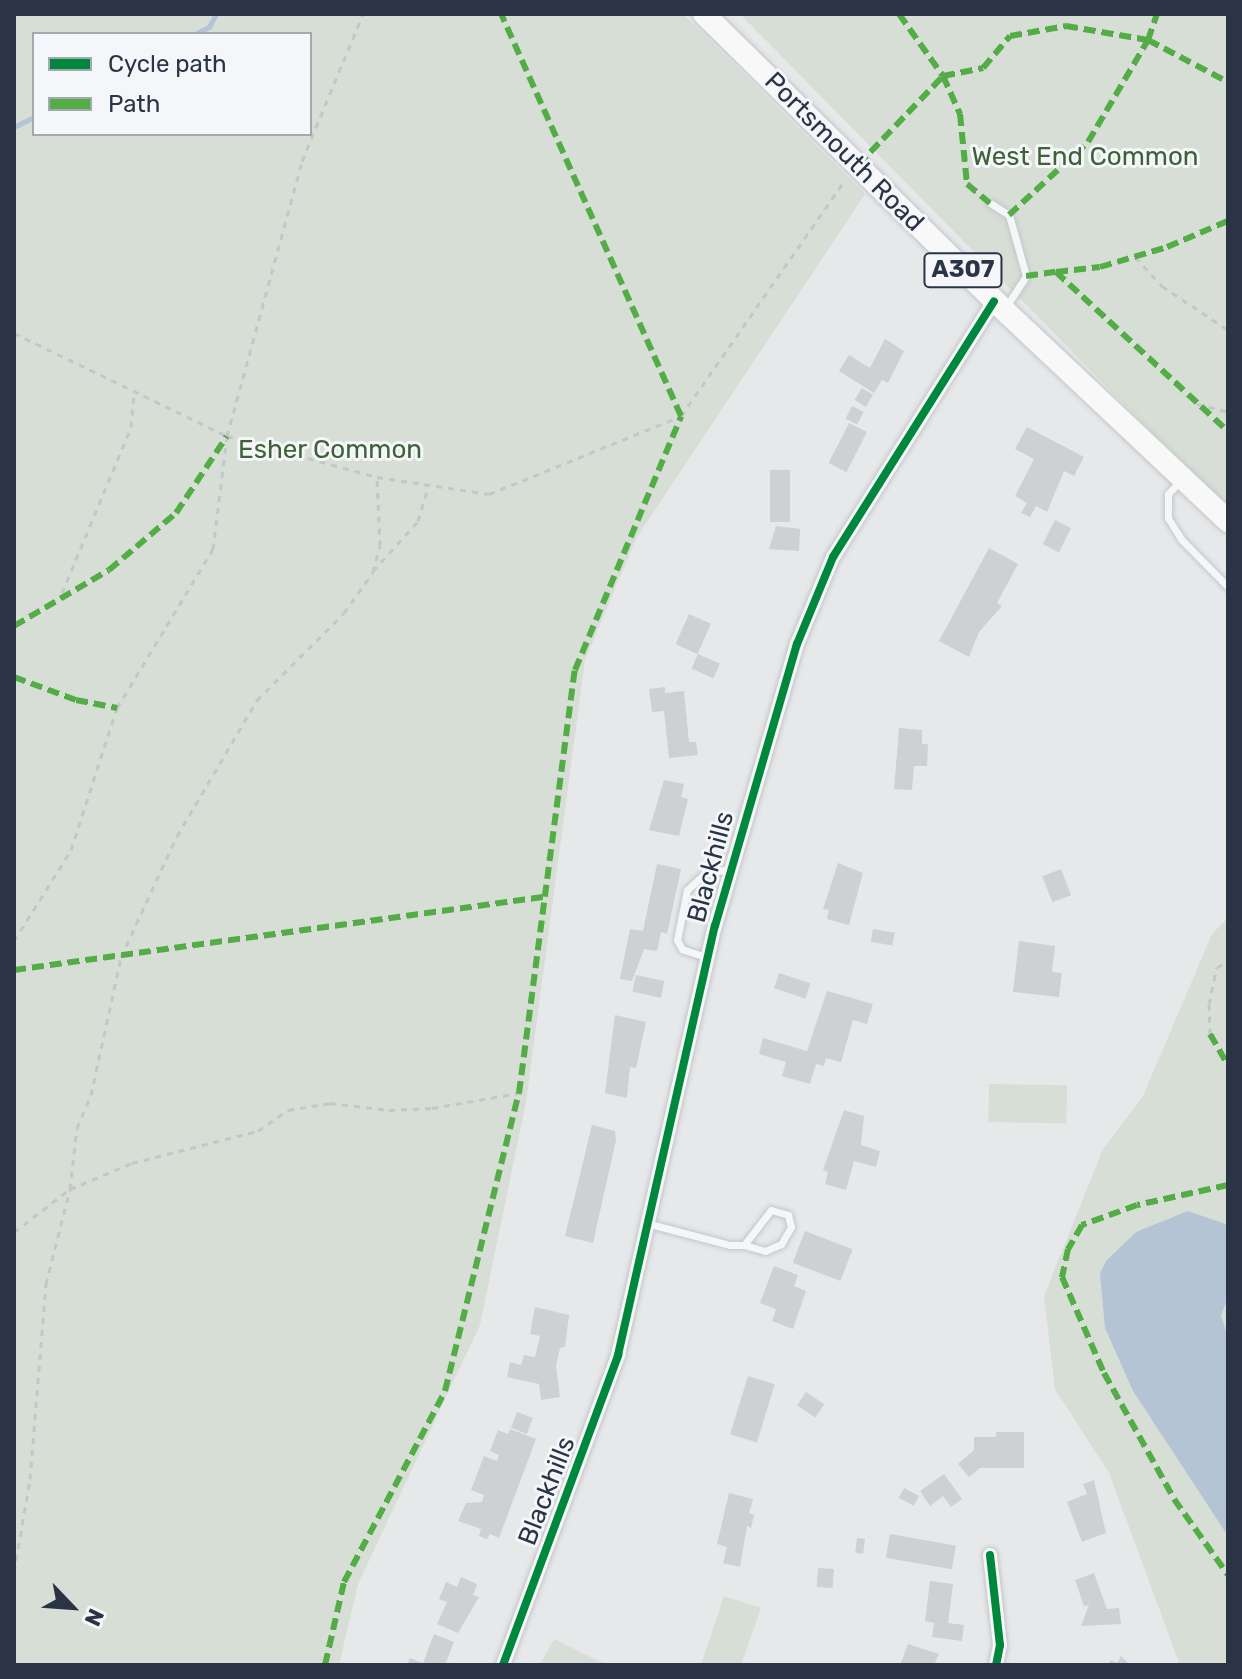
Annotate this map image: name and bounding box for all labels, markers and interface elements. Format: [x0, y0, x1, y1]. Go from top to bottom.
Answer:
legend [32, 32, 312, 136]
text: Cycle path [108, 50, 227, 78]
street label: Portsmouth Road [758, 66, 930, 238]
text: Path [108, 90, 160, 118]
park label: West End Common [971, 141, 1199, 173]
road number: A307 [923, 250, 1003, 290]
park label: Esher Common [238, 434, 422, 466]
street label: Blackhills [681, 808, 741, 926]
street label: Blackhills [512, 1432, 582, 1550]
north arrow [32, 1567, 112, 1647]
text: N [79, 1604, 110, 1630]

